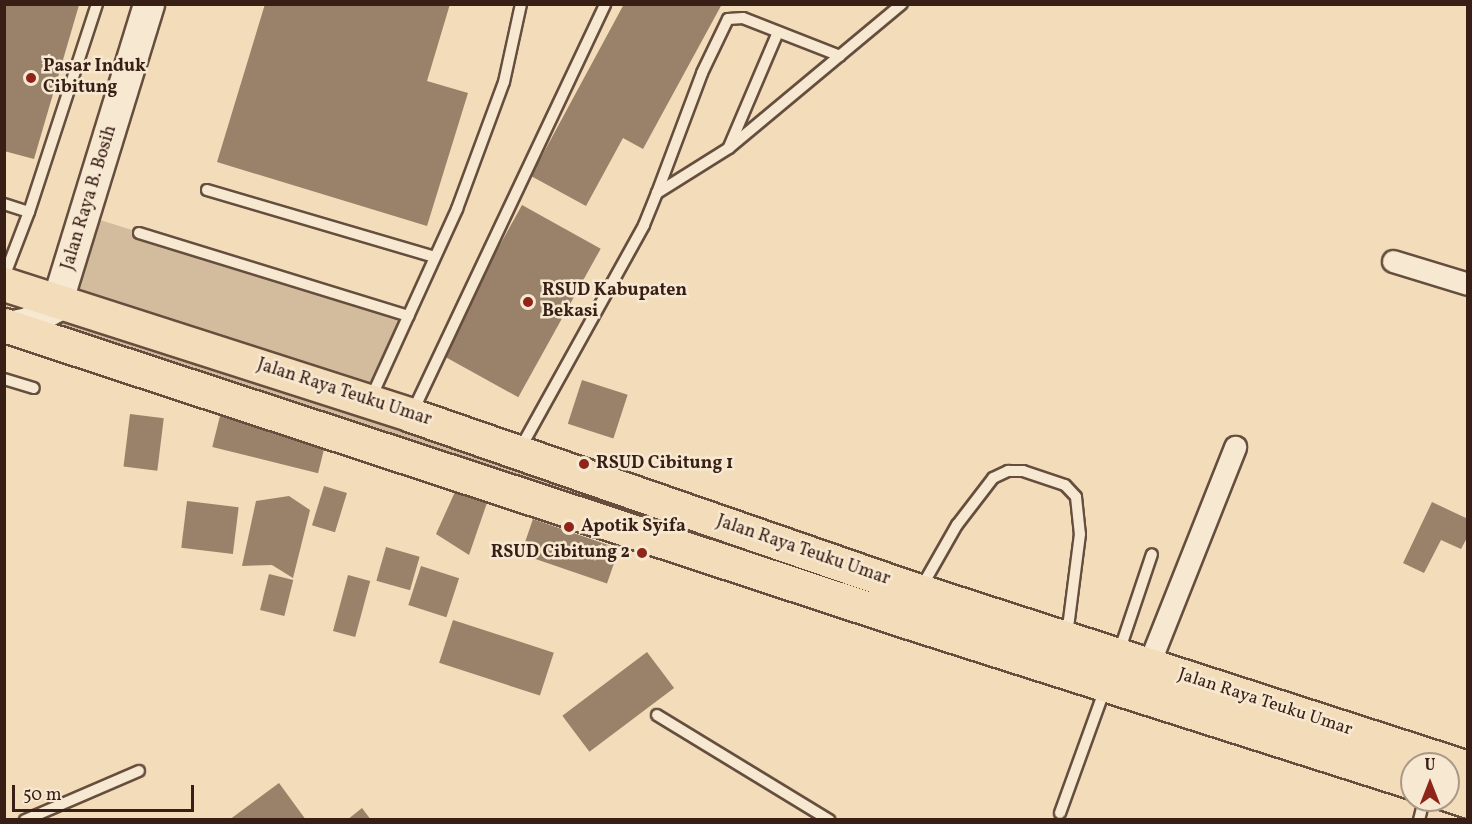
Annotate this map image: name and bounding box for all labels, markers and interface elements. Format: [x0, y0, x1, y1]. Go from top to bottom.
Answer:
place label: Pasar Induk Cibitung [43, 57, 146, 100]
marker: Pasar Induk Cibitung [24, 71, 38, 85]
street label: Jalan Raya B. Bosih [58, 123, 122, 273]
place label: RSUD Kabupaten Bekasi [542, 281, 687, 324]
marker: RSUD Kabupaten Bekasi [519, 293, 537, 311]
street label: Jalan Raya Teuku Umar [254, 354, 434, 432]
place label: RSUD Cibitung 1 [596, 453, 733, 475]
marker: RSUD Cibitung 1 [577, 457, 591, 471]
street label: Jalan Raya Teuku Umar [713, 511, 893, 591]
place label: Apotik Syifa [581, 516, 686, 538]
marker: Apotik Syifa [562, 520, 576, 534]
place label: RSUD Cibitung 2 [491, 542, 630, 564]
marker: RSUD Cibitung 2 [635, 546, 649, 560]
street label: Jalan Raya Teuku Umar [1175, 664, 1355, 742]
north arrow [1400, 752, 1460, 812]
text: U [1425, 755, 1435, 777]
scale bar [15, 773, 196, 811]
text: 50 m [23, 783, 62, 808]

